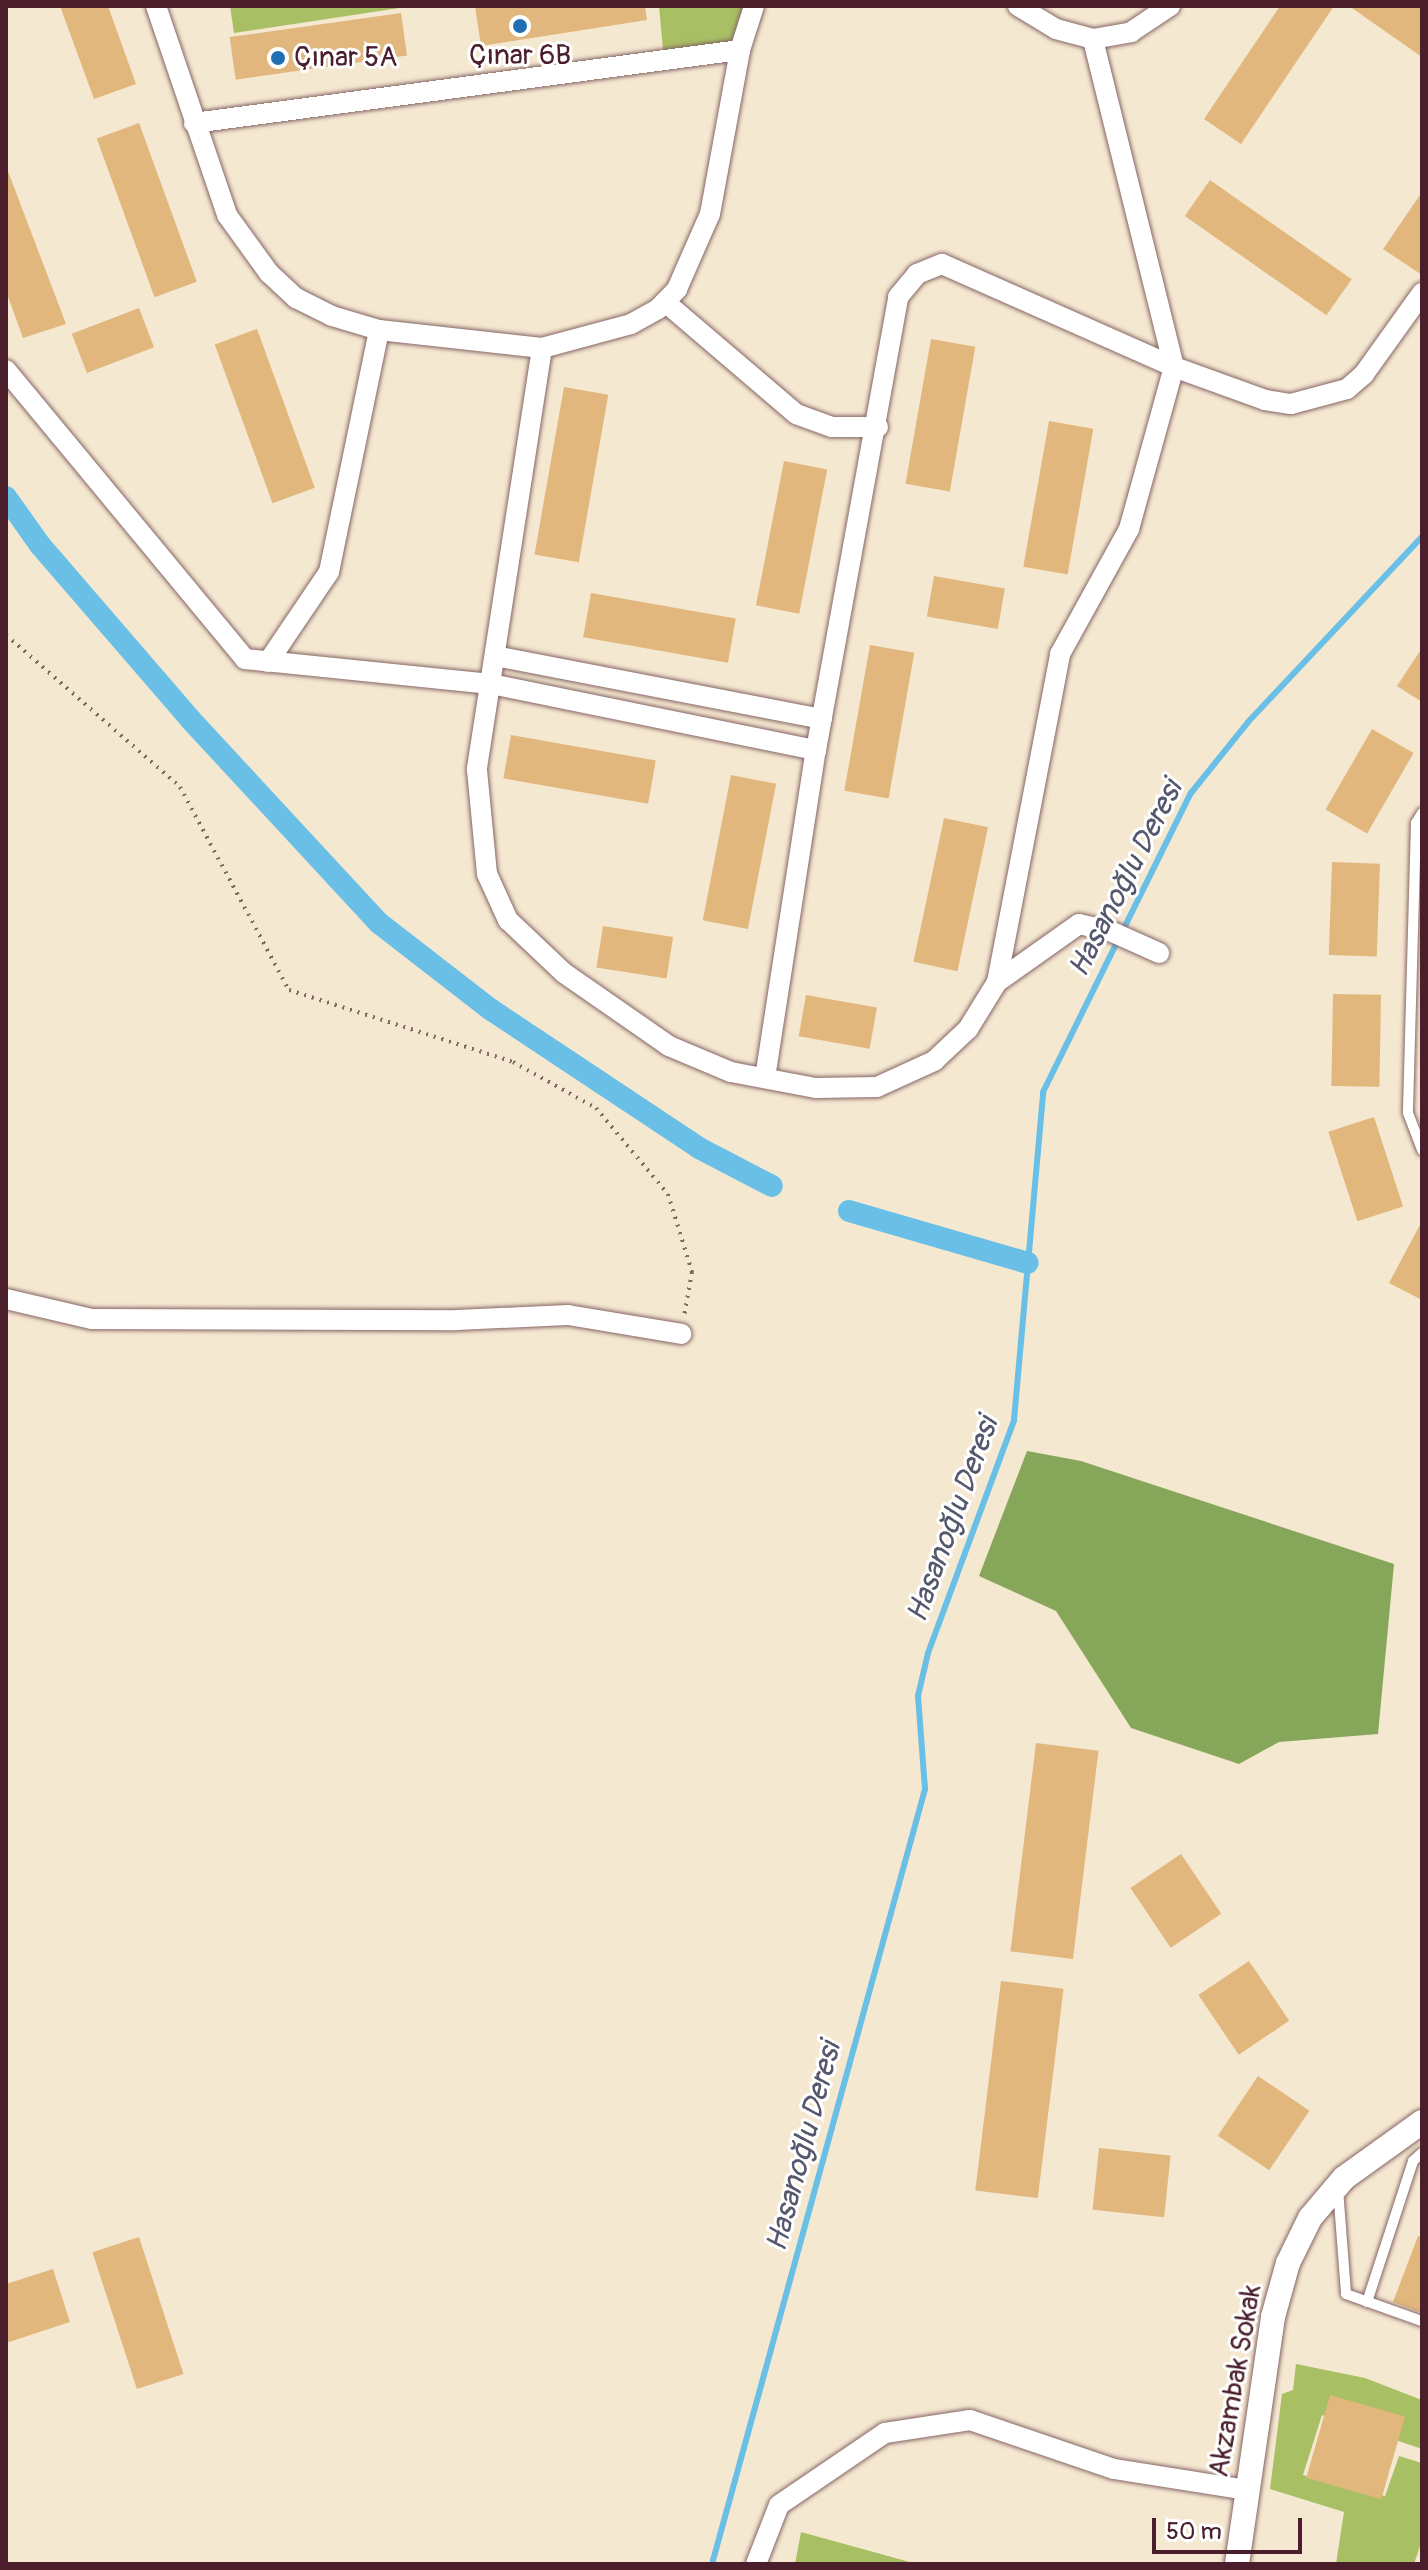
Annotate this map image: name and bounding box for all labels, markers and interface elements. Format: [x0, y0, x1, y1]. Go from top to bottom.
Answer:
marker: Çınar 6B [511, 17, 529, 35]
place label: Çınar 6B [469, 39, 571, 73]
place label: Çınar 5A [294, 41, 397, 75]
marker: Çınar 5A [269, 49, 287, 67]
water label: Hasanoğlu Deresi [1061, 775, 1191, 983]
water label: Hasanoğlu Deresi [899, 1413, 1007, 1627]
water label: Hasanoğlu Deresi [759, 2039, 849, 2255]
street label: Akzambak Sokak [1203, 2282, 1269, 2480]
scale bar [1156, 2502, 1306, 2552]
text: 50 m [1166, 2517, 1222, 2546]

